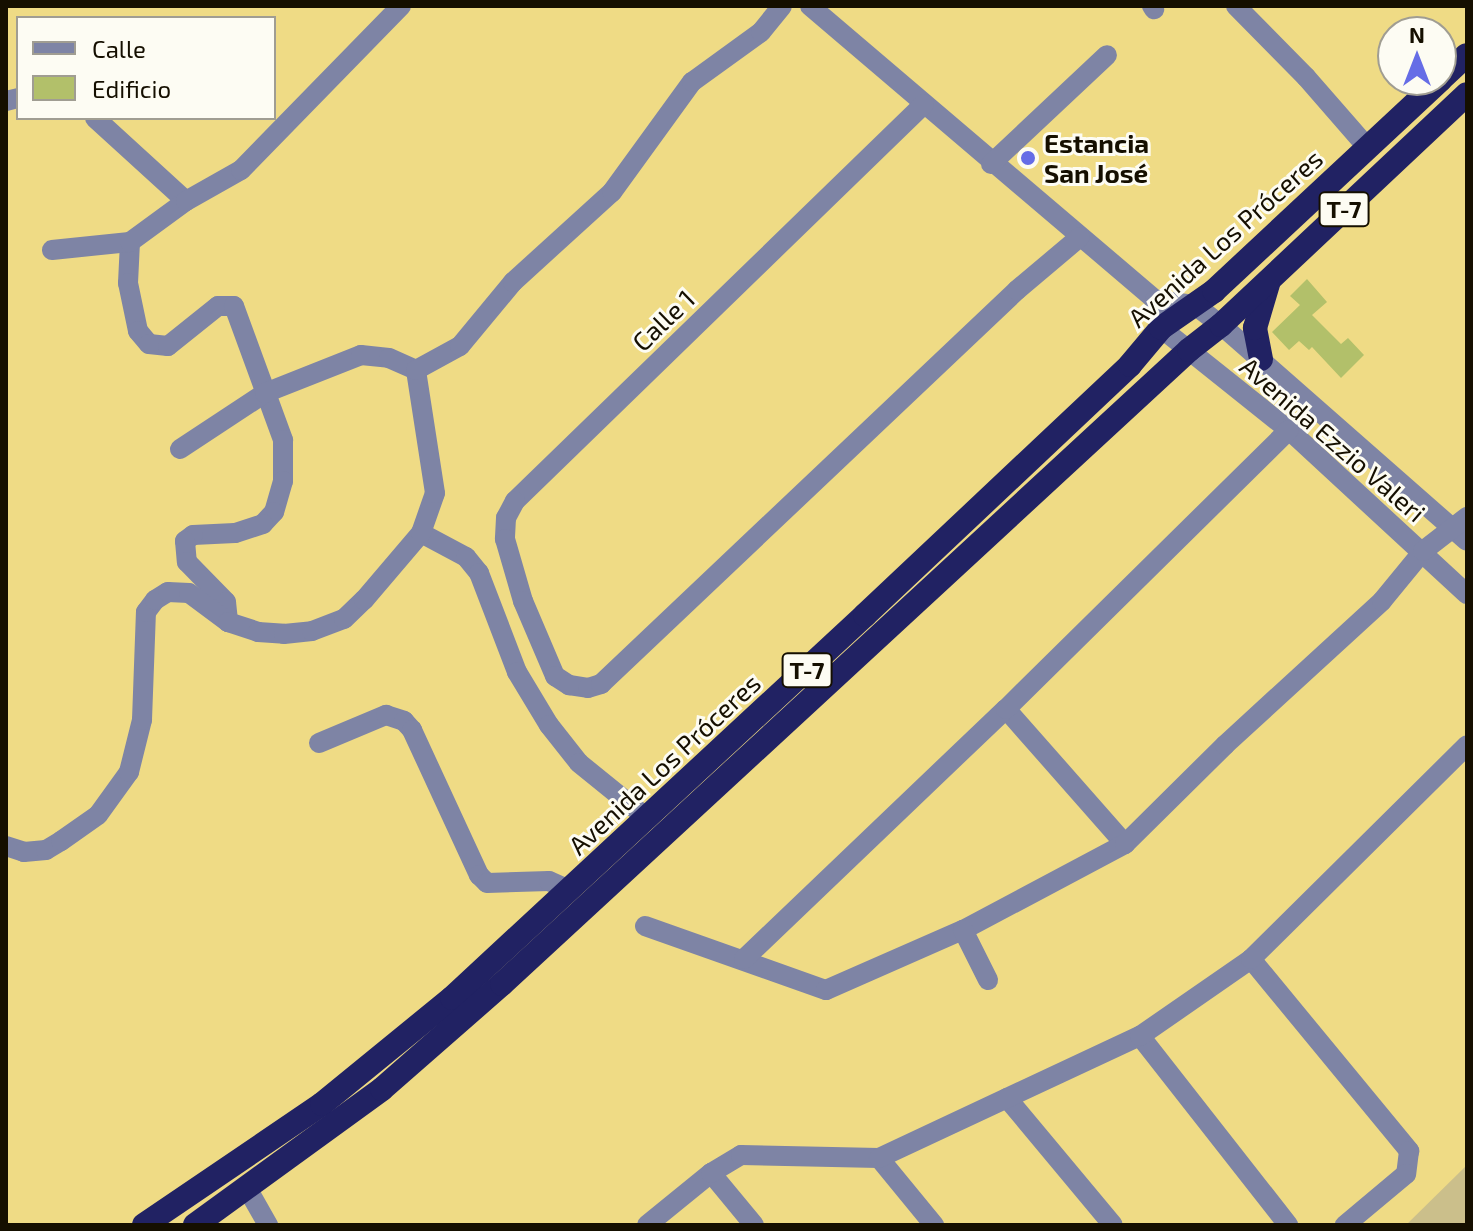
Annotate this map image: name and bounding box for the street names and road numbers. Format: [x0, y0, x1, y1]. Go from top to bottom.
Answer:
street label: Avenida Los Próceres [1121, 143, 1329, 333]
road number: T-7 [1318, 189, 1370, 229]
street label: Calle 1 [625, 283, 701, 357]
street label: Avenida Ezzio Valeri [1234, 350, 1432, 528]
road number: T-7 [781, 650, 833, 690]
street label: Avenida Los Próceres [562, 667, 766, 861]

